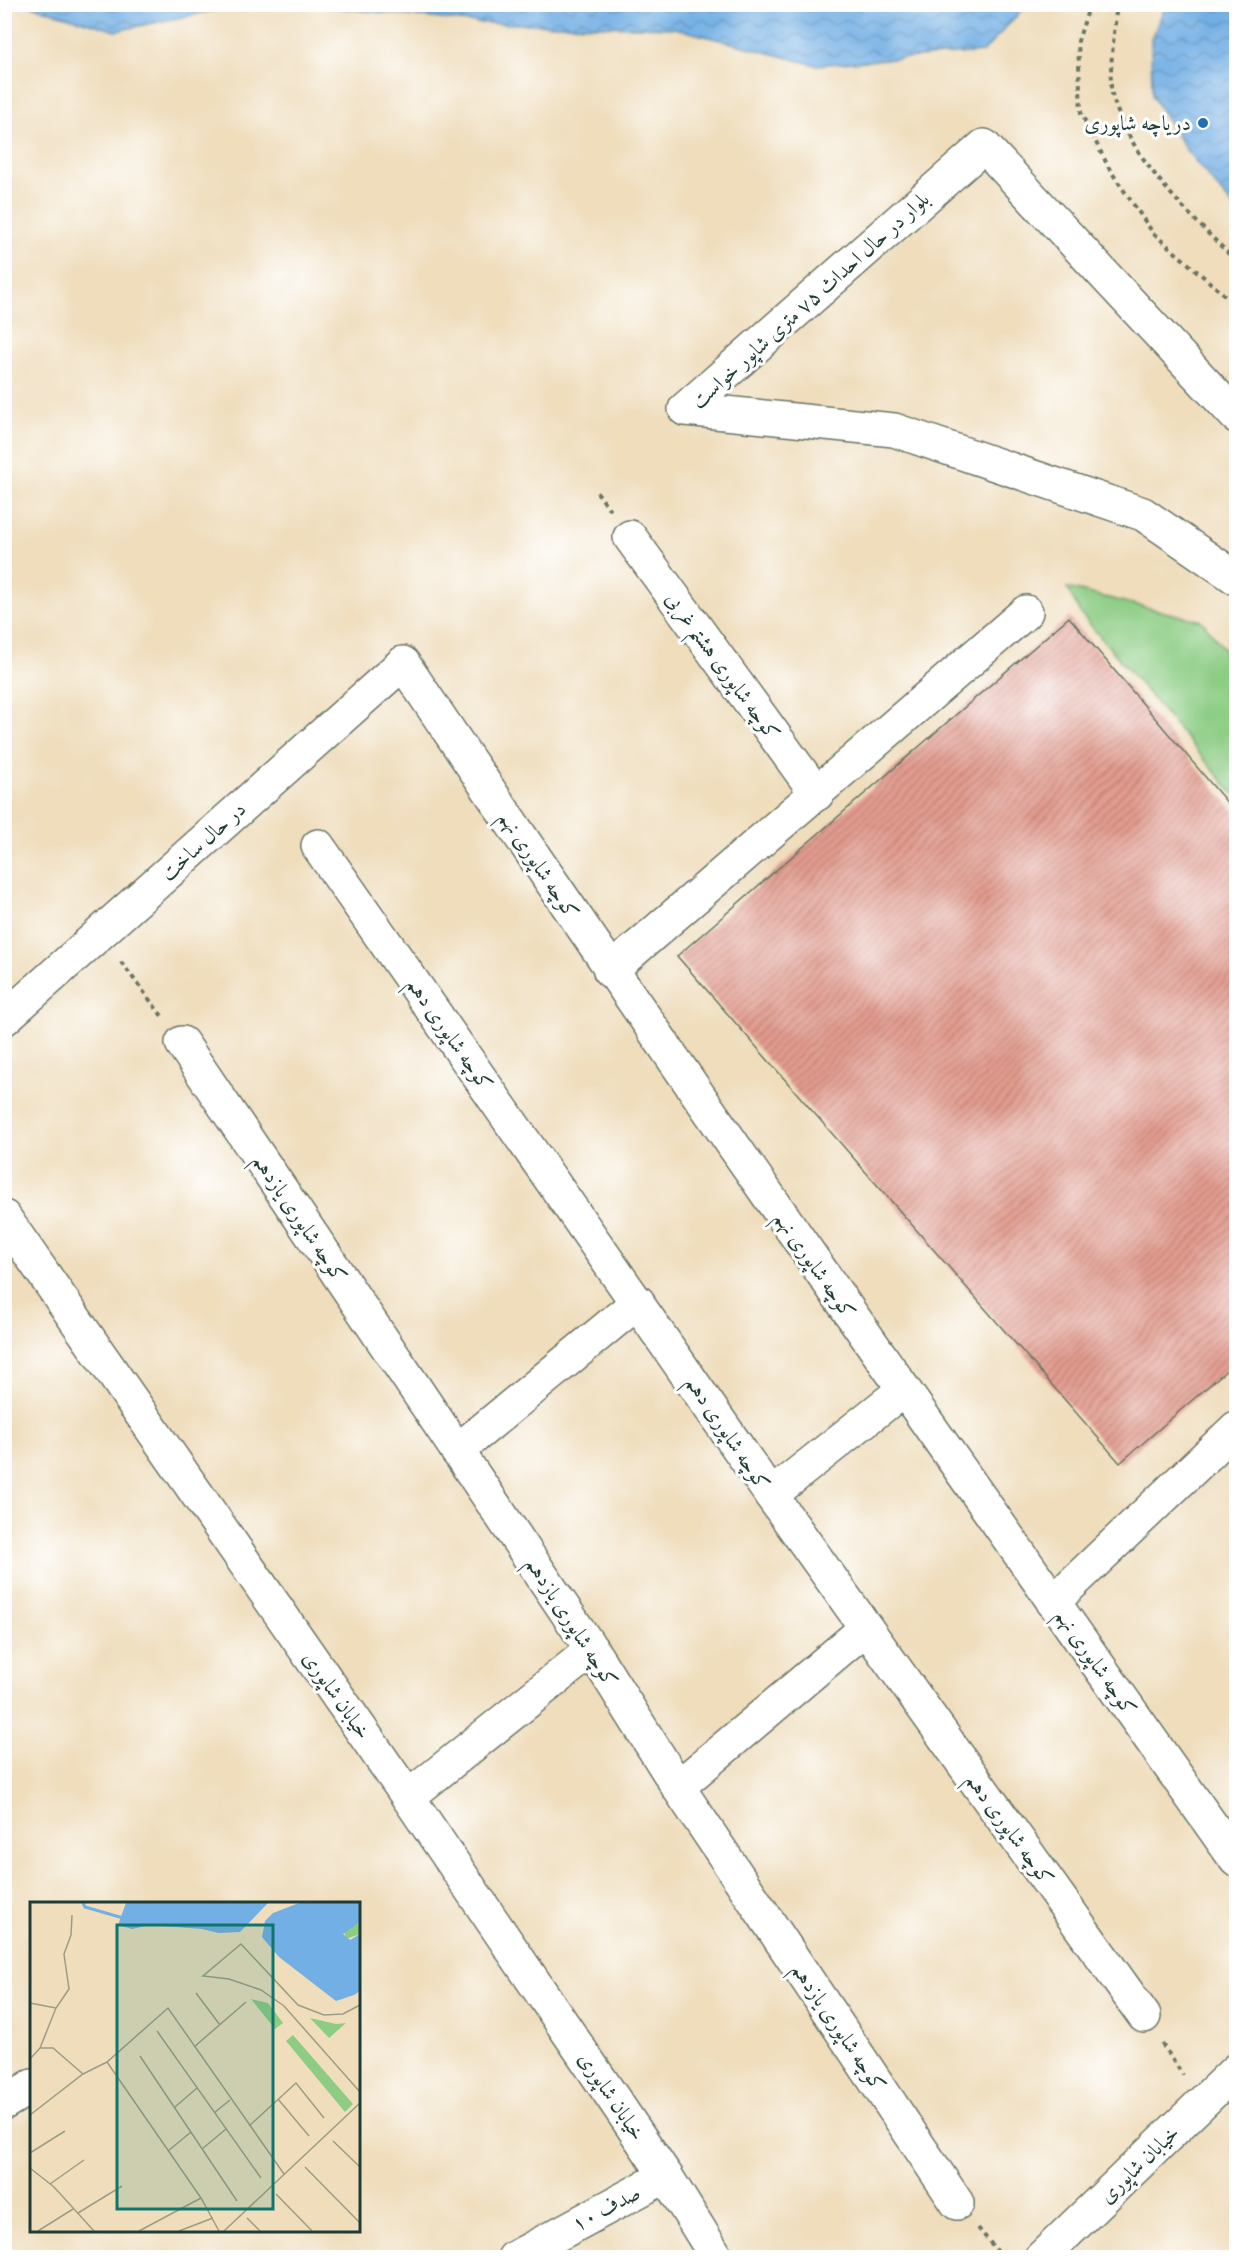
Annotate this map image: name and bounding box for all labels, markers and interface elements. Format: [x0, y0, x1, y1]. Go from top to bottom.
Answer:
place label: دریاچه شاپوری [1084, 110, 1191, 138]
marker: دریاچه شاپوری [1196, 116, 1210, 130]
street label: بلوار در حال احداث ۷۵ متری شاپور خواست [685, 186, 936, 415]
street label: کوچه شاپوری هشتم غربی [654, 586, 786, 750]
street label: در حال ساخت [155, 796, 252, 887]
street label: کوچه شاپوری نهم [487, 806, 585, 928]
street label: کوچه شاپوری دهم [395, 972, 499, 1100]
street label: کوچه شاپوری یازدهم [241, 1149, 353, 1291]
street label: کوچه شاپوری نهم [763, 1206, 862, 1328]
street label: کوچه شاپوری دهم [674, 1371, 776, 1499]
street label: کوچه شاپوری یازدهم [514, 1552, 624, 1696]
street label: کوچه شاپوری نهم [1044, 1603, 1143, 1725]
street label: خیابان شاپوری [296, 1646, 377, 1745]
street label: کوچه شاپوری دهم [955, 1768, 1060, 1895]
inset map [30, 1902, 360, 2232]
street label: کوچه شاپوری یازدهم [780, 1958, 892, 2100]
street label: خیابان شاپوری [571, 2047, 651, 2146]
street label: خیابان شاپوری [1094, 2119, 1186, 2210]
street label: صدف ۱۰ [567, 2179, 645, 2238]

